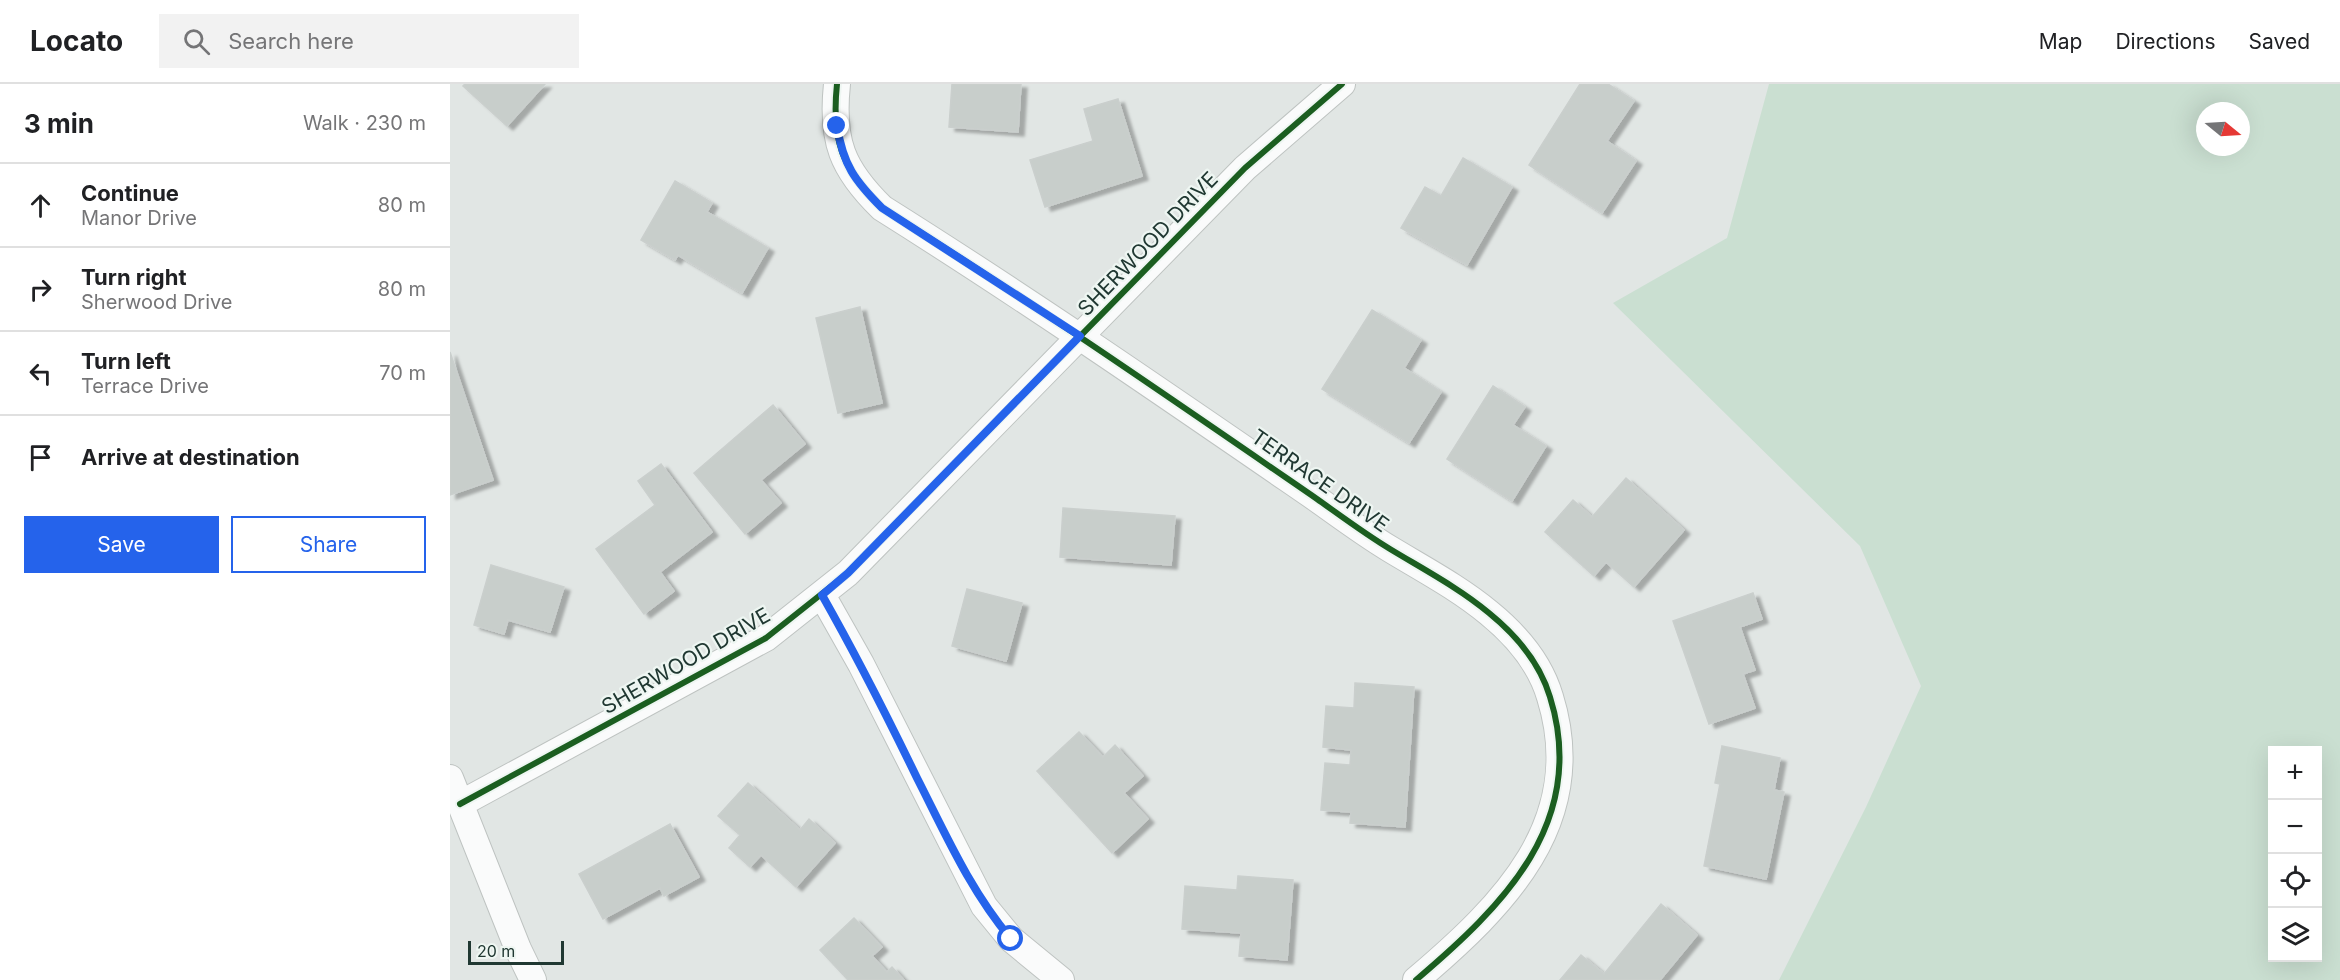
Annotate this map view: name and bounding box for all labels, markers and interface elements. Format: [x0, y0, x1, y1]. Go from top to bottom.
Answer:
search box [159, 14, 579, 68]
text: Locato [30, 24, 123, 58]
icon: search [180, 25, 213, 58]
text: Search here [228, 28, 354, 54]
text: Map [2039, 29, 2082, 54]
text: Directions [2115, 29, 2216, 54]
text: Saved [2249, 29, 2310, 54]
north arrow [2196, 102, 2250, 156]
text: 3 min [24, 108, 94, 139]
text: Walk · 230 m [303, 111, 426, 135]
route end [823, 112, 849, 138]
street label: SHERWOOD DRIVE [1072, 166, 1223, 321]
text: Continue [81, 180, 179, 206]
icon: ahead [24, 189, 57, 222]
text: 80 m [378, 193, 426, 217]
text: Manor Drive [81, 206, 197, 230]
text: Turn right [81, 264, 187, 290]
icon: right [24, 273, 57, 306]
text: 80 m [378, 277, 426, 301]
text: Sherwood Drive [81, 290, 233, 314]
text: Turn left [81, 348, 171, 374]
icon: left [24, 357, 57, 390]
text: 70 m [379, 361, 426, 385]
text: Terrace Drive [81, 374, 209, 398]
street label: TERRACE DRIVE [1247, 424, 1394, 537]
icon: arrive [24, 441, 57, 474]
text: Arrive at destination [81, 444, 300, 470]
button: Save [24, 516, 219, 573]
button: Share [231, 516, 426, 573]
street label: SHERWOOD DRIVE [597, 602, 774, 719]
map controls [2268, 746, 2322, 962]
button: + [2268, 746, 2322, 800]
button: − [2268, 800, 2322, 854]
button: locate [2268, 854, 2322, 908]
button: layers [2268, 908, 2322, 962]
route start [997, 925, 1023, 951]
scale bar [468, 938, 564, 966]
text: 20 m [477, 941, 515, 961]

